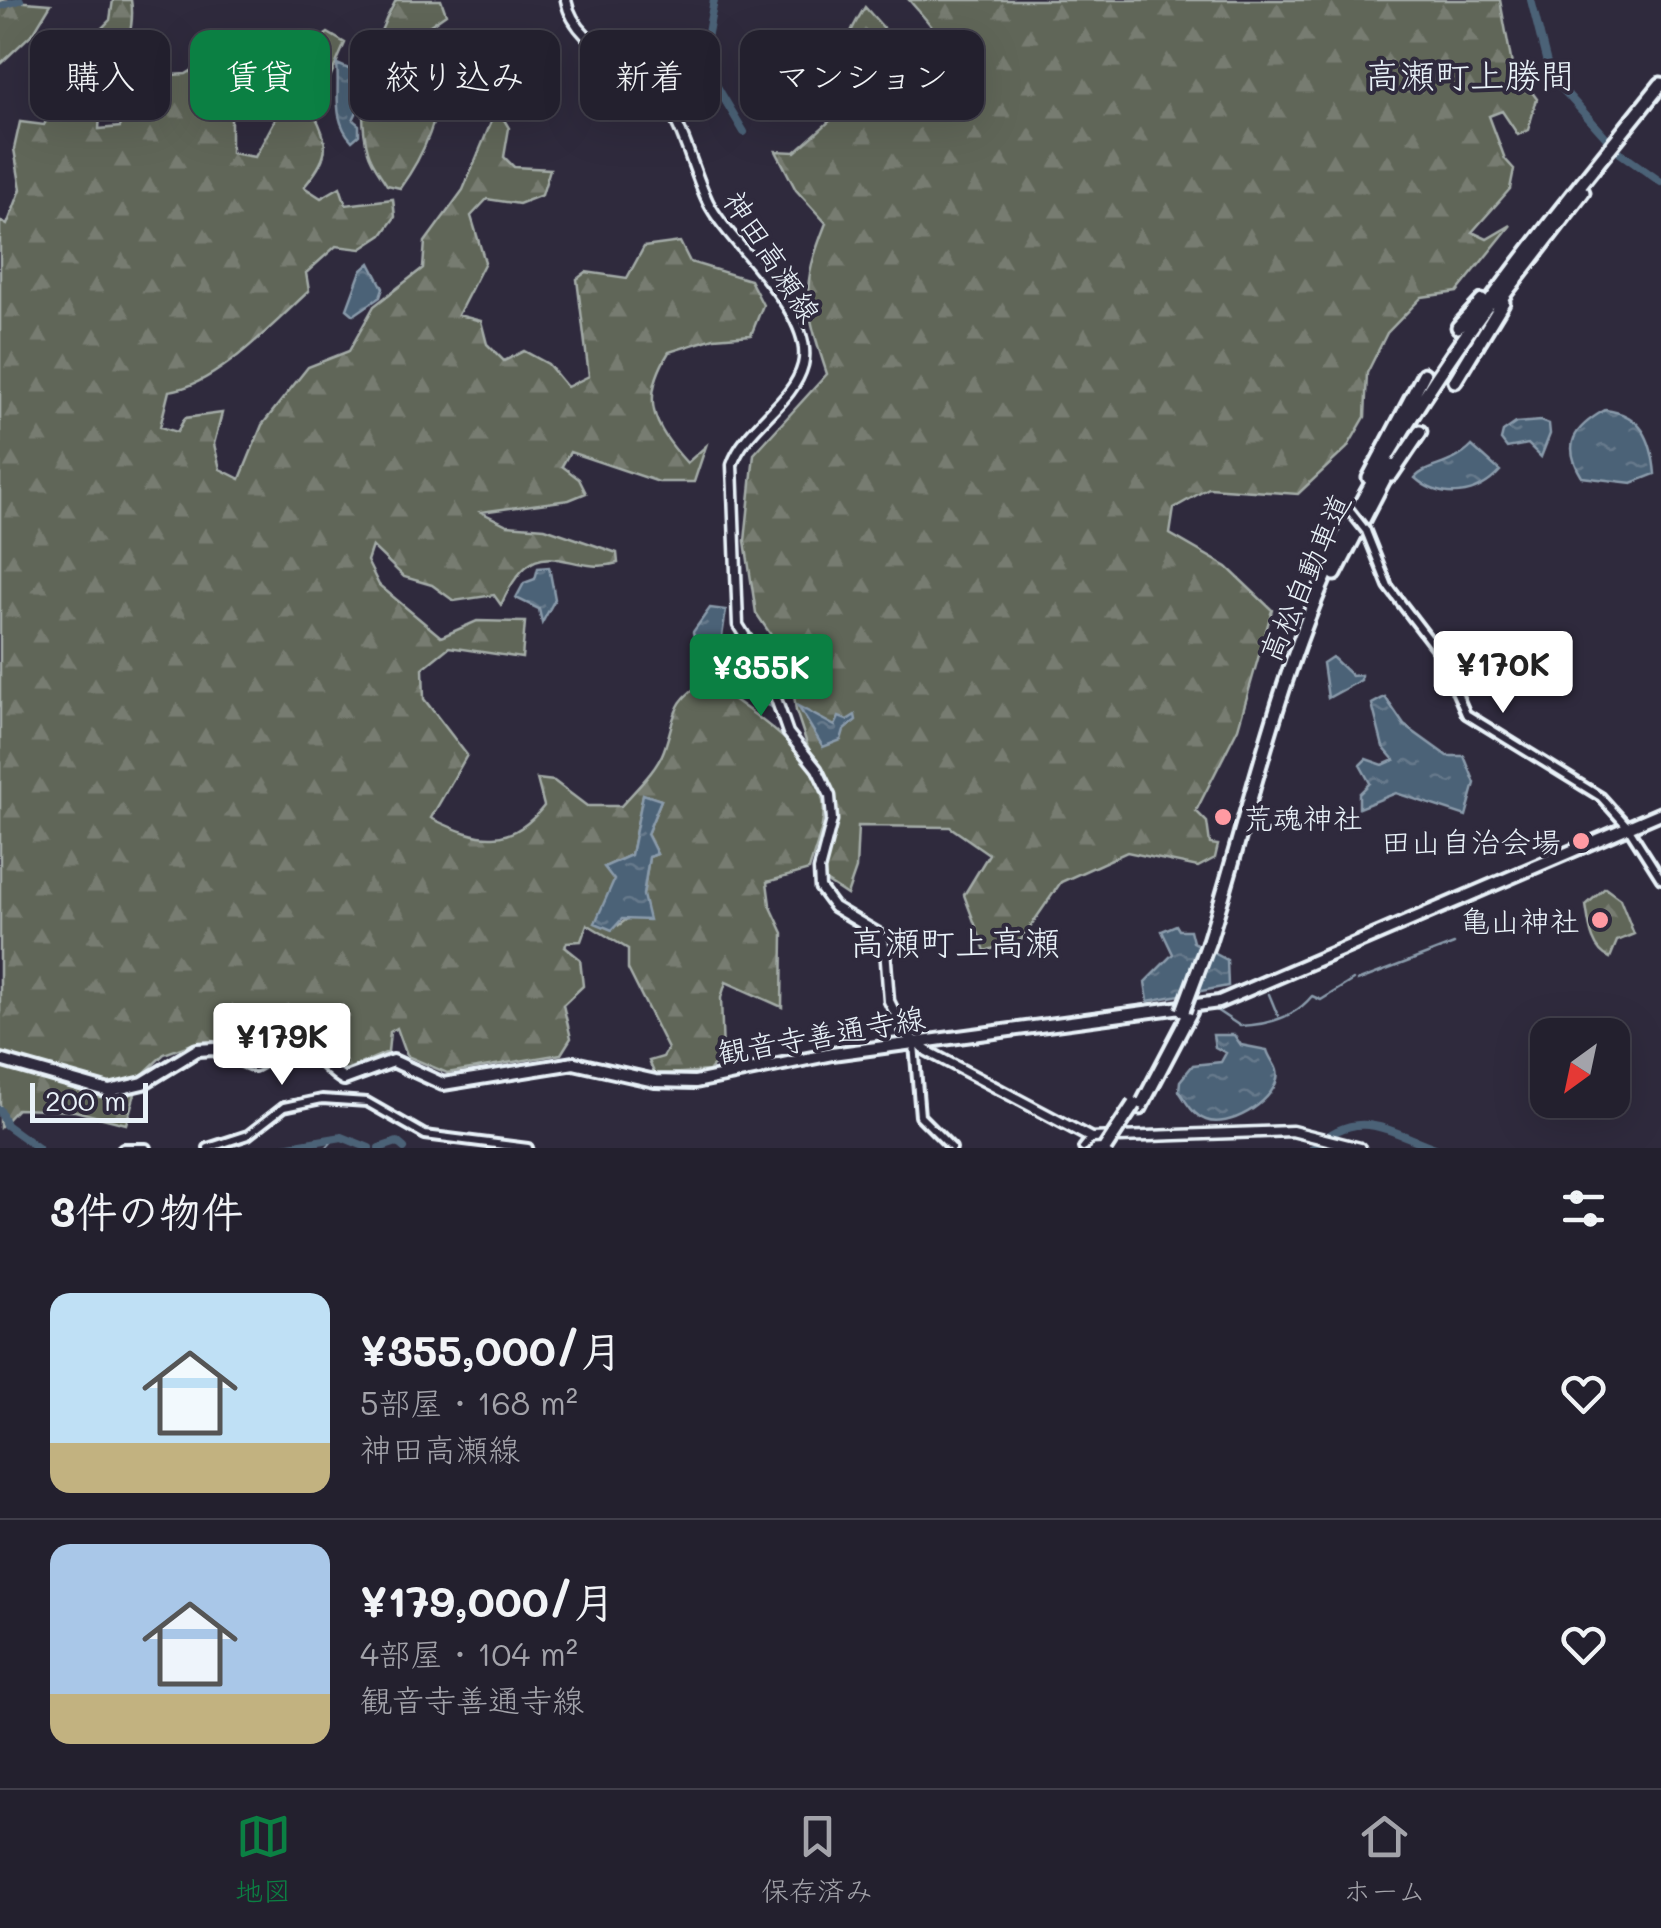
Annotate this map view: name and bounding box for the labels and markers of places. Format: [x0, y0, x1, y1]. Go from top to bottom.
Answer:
pin: ¥170K [1433, 631, 1573, 716]
pin: ¥355K [691, 634, 831, 719]
place label: 荒魂神社 [1243, 797, 1363, 837]
marker: 荒魂神社 [1212, 806, 1234, 828]
place label: 田山自治会場 [1381, 821, 1561, 861]
marker: 田山自治会場 [1570, 830, 1592, 852]
place label: 亀山神社 [1460, 900, 1580, 940]
marker: 亀山神社 [1589, 909, 1611, 931]
pin: ¥179K [212, 1003, 352, 1088]

